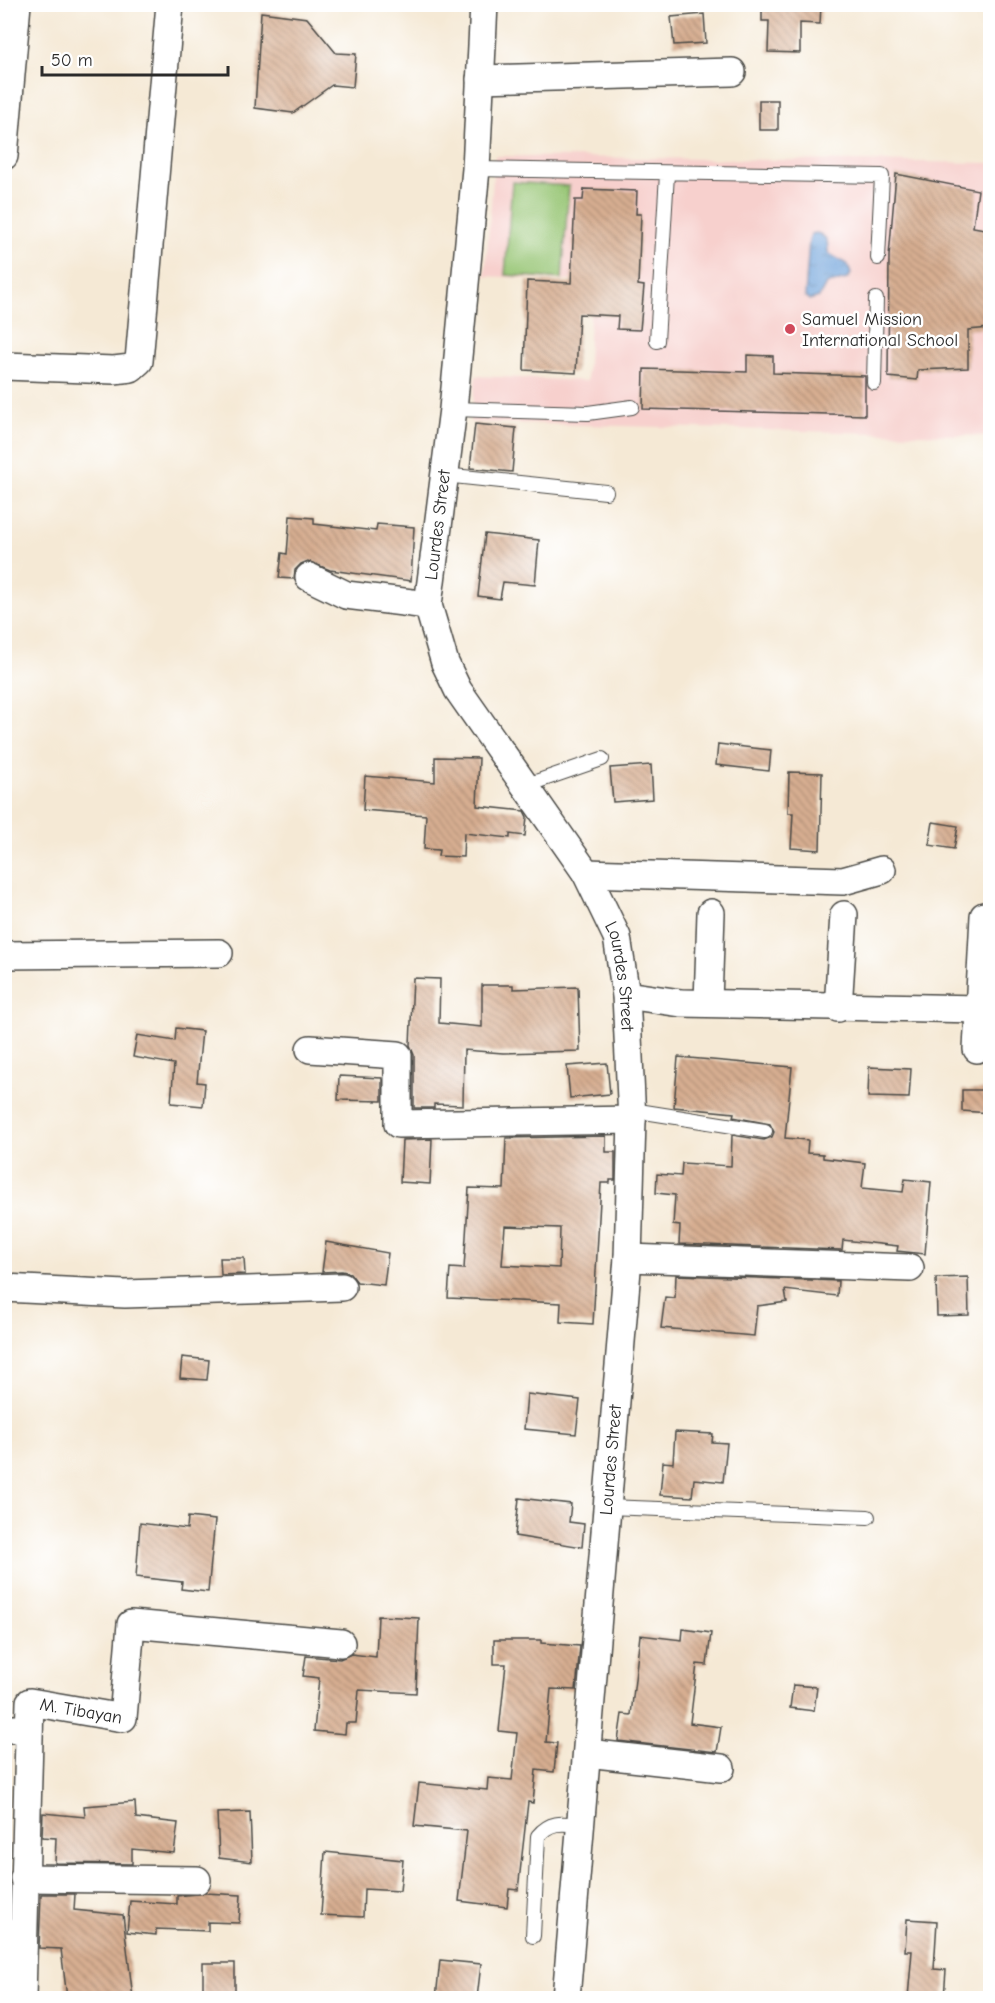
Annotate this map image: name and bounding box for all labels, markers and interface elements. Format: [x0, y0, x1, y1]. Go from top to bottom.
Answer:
scale bar [42, 39, 228, 77]
text: 50 m [51, 50, 93, 71]
place label: Samuel Mission International School [802, 309, 958, 351]
marker: Samuel Mission International School [783, 322, 797, 336]
street label: Lourdes Street [421, 468, 455, 581]
street label: Lourdes Street [600, 918, 638, 1033]
street label: Lourdes Street [596, 1403, 626, 1516]
street label: M. Tibayan [38, 1693, 124, 1728]

